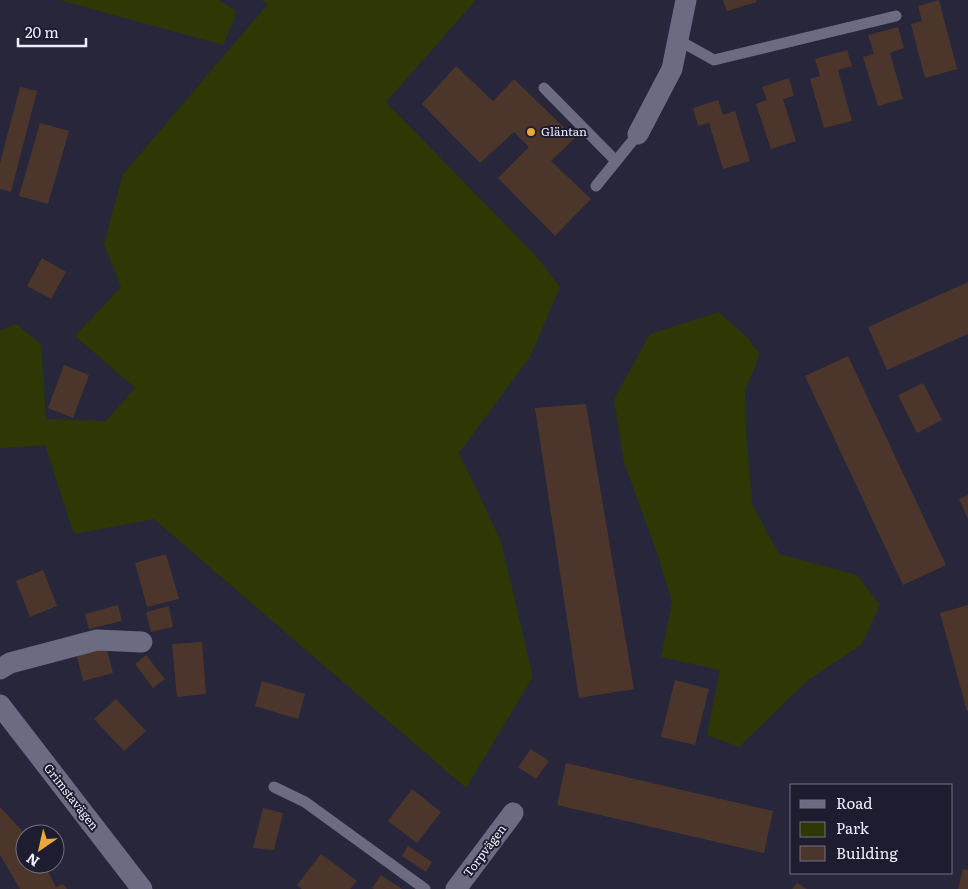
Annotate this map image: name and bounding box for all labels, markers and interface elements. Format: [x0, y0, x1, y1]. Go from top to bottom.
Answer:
scale bar [18, 15, 85, 47]
text: 20 m [25, 20, 59, 43]
place label: Gläntan [541, 122, 587, 140]
marker: Gläntan [525, 126, 537, 138]
street label: Grimstavägen [40, 759, 104, 834]
legend [790, 784, 953, 874]
text: Road [836, 791, 872, 814]
text: Park [836, 816, 870, 839]
street label: Torpvägen [458, 820, 510, 880]
north arrow [15, 824, 65, 874]
text: Building [836, 841, 898, 864]
text: N [22, 849, 43, 872]

